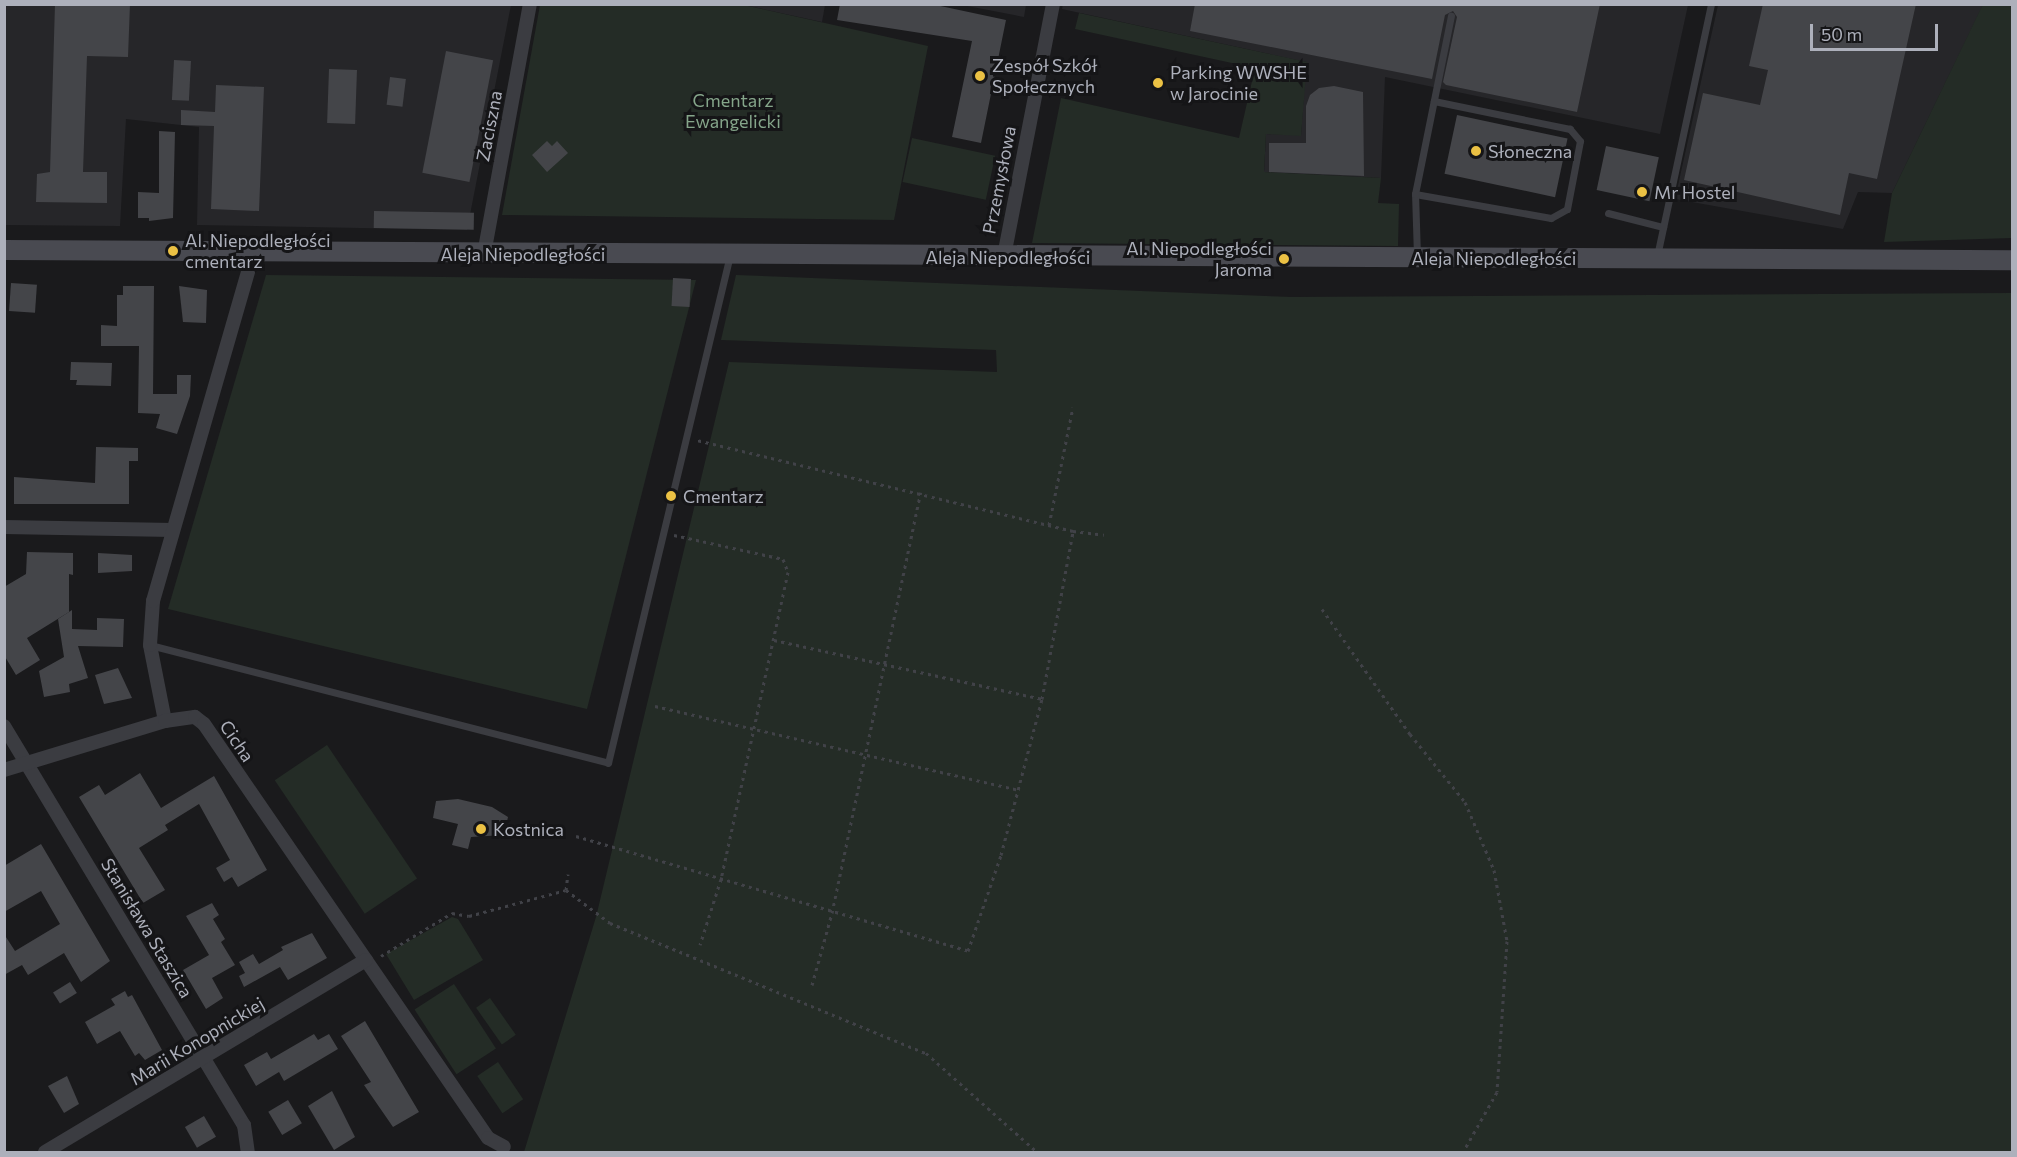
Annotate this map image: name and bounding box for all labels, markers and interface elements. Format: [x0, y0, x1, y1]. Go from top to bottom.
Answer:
scale bar [1813, 12, 1940, 50]
text: 50 m [1821, 23, 1862, 45]
place label: Zespół Szkół Społecznych [992, 55, 1097, 98]
place label: Parking WWSHE w Jarocinie [1170, 62, 1307, 104]
marker: Zespół Szkół Społecznych [973, 69, 987, 83]
marker: Parking WWSHE w Jarocinie [1151, 76, 1165, 90]
street label: Zaciszna [472, 89, 506, 163]
park label: Cmentarz Ewangelicki [685, 90, 781, 132]
street label: Przemysłowa [978, 124, 1020, 236]
place label: Słoneczna [1488, 140, 1572, 162]
marker: Słoneczna [1469, 144, 1483, 158]
place label: Mr Hostel [1654, 181, 1735, 203]
marker: Mr Hostel [1635, 185, 1649, 199]
place label: Al. Niepodległości cmentarz [185, 230, 331, 272]
place label: Al. Niepodległości Jaroma [1126, 238, 1272, 280]
street label: Aleja Niepodległości [441, 243, 605, 265]
marker: Al. Niepodległości cmentarz [166, 244, 180, 258]
street label: Aleja Niepodległości [926, 246, 1090, 268]
street label: Aleja Niepodległości [1412, 247, 1576, 269]
marker: Al. Niepodległości Jaroma [1277, 252, 1291, 266]
place label: Cmentarz [683, 485, 764, 507]
marker: Cmentarz [664, 489, 678, 503]
street label: Cicha [215, 716, 259, 766]
place label: Kostnica [493, 818, 564, 840]
marker: Kostnica [474, 822, 488, 836]
street label: Stanisława Staszica [97, 854, 197, 1002]
street label: Marii Konopnickiej [126, 992, 268, 1090]

